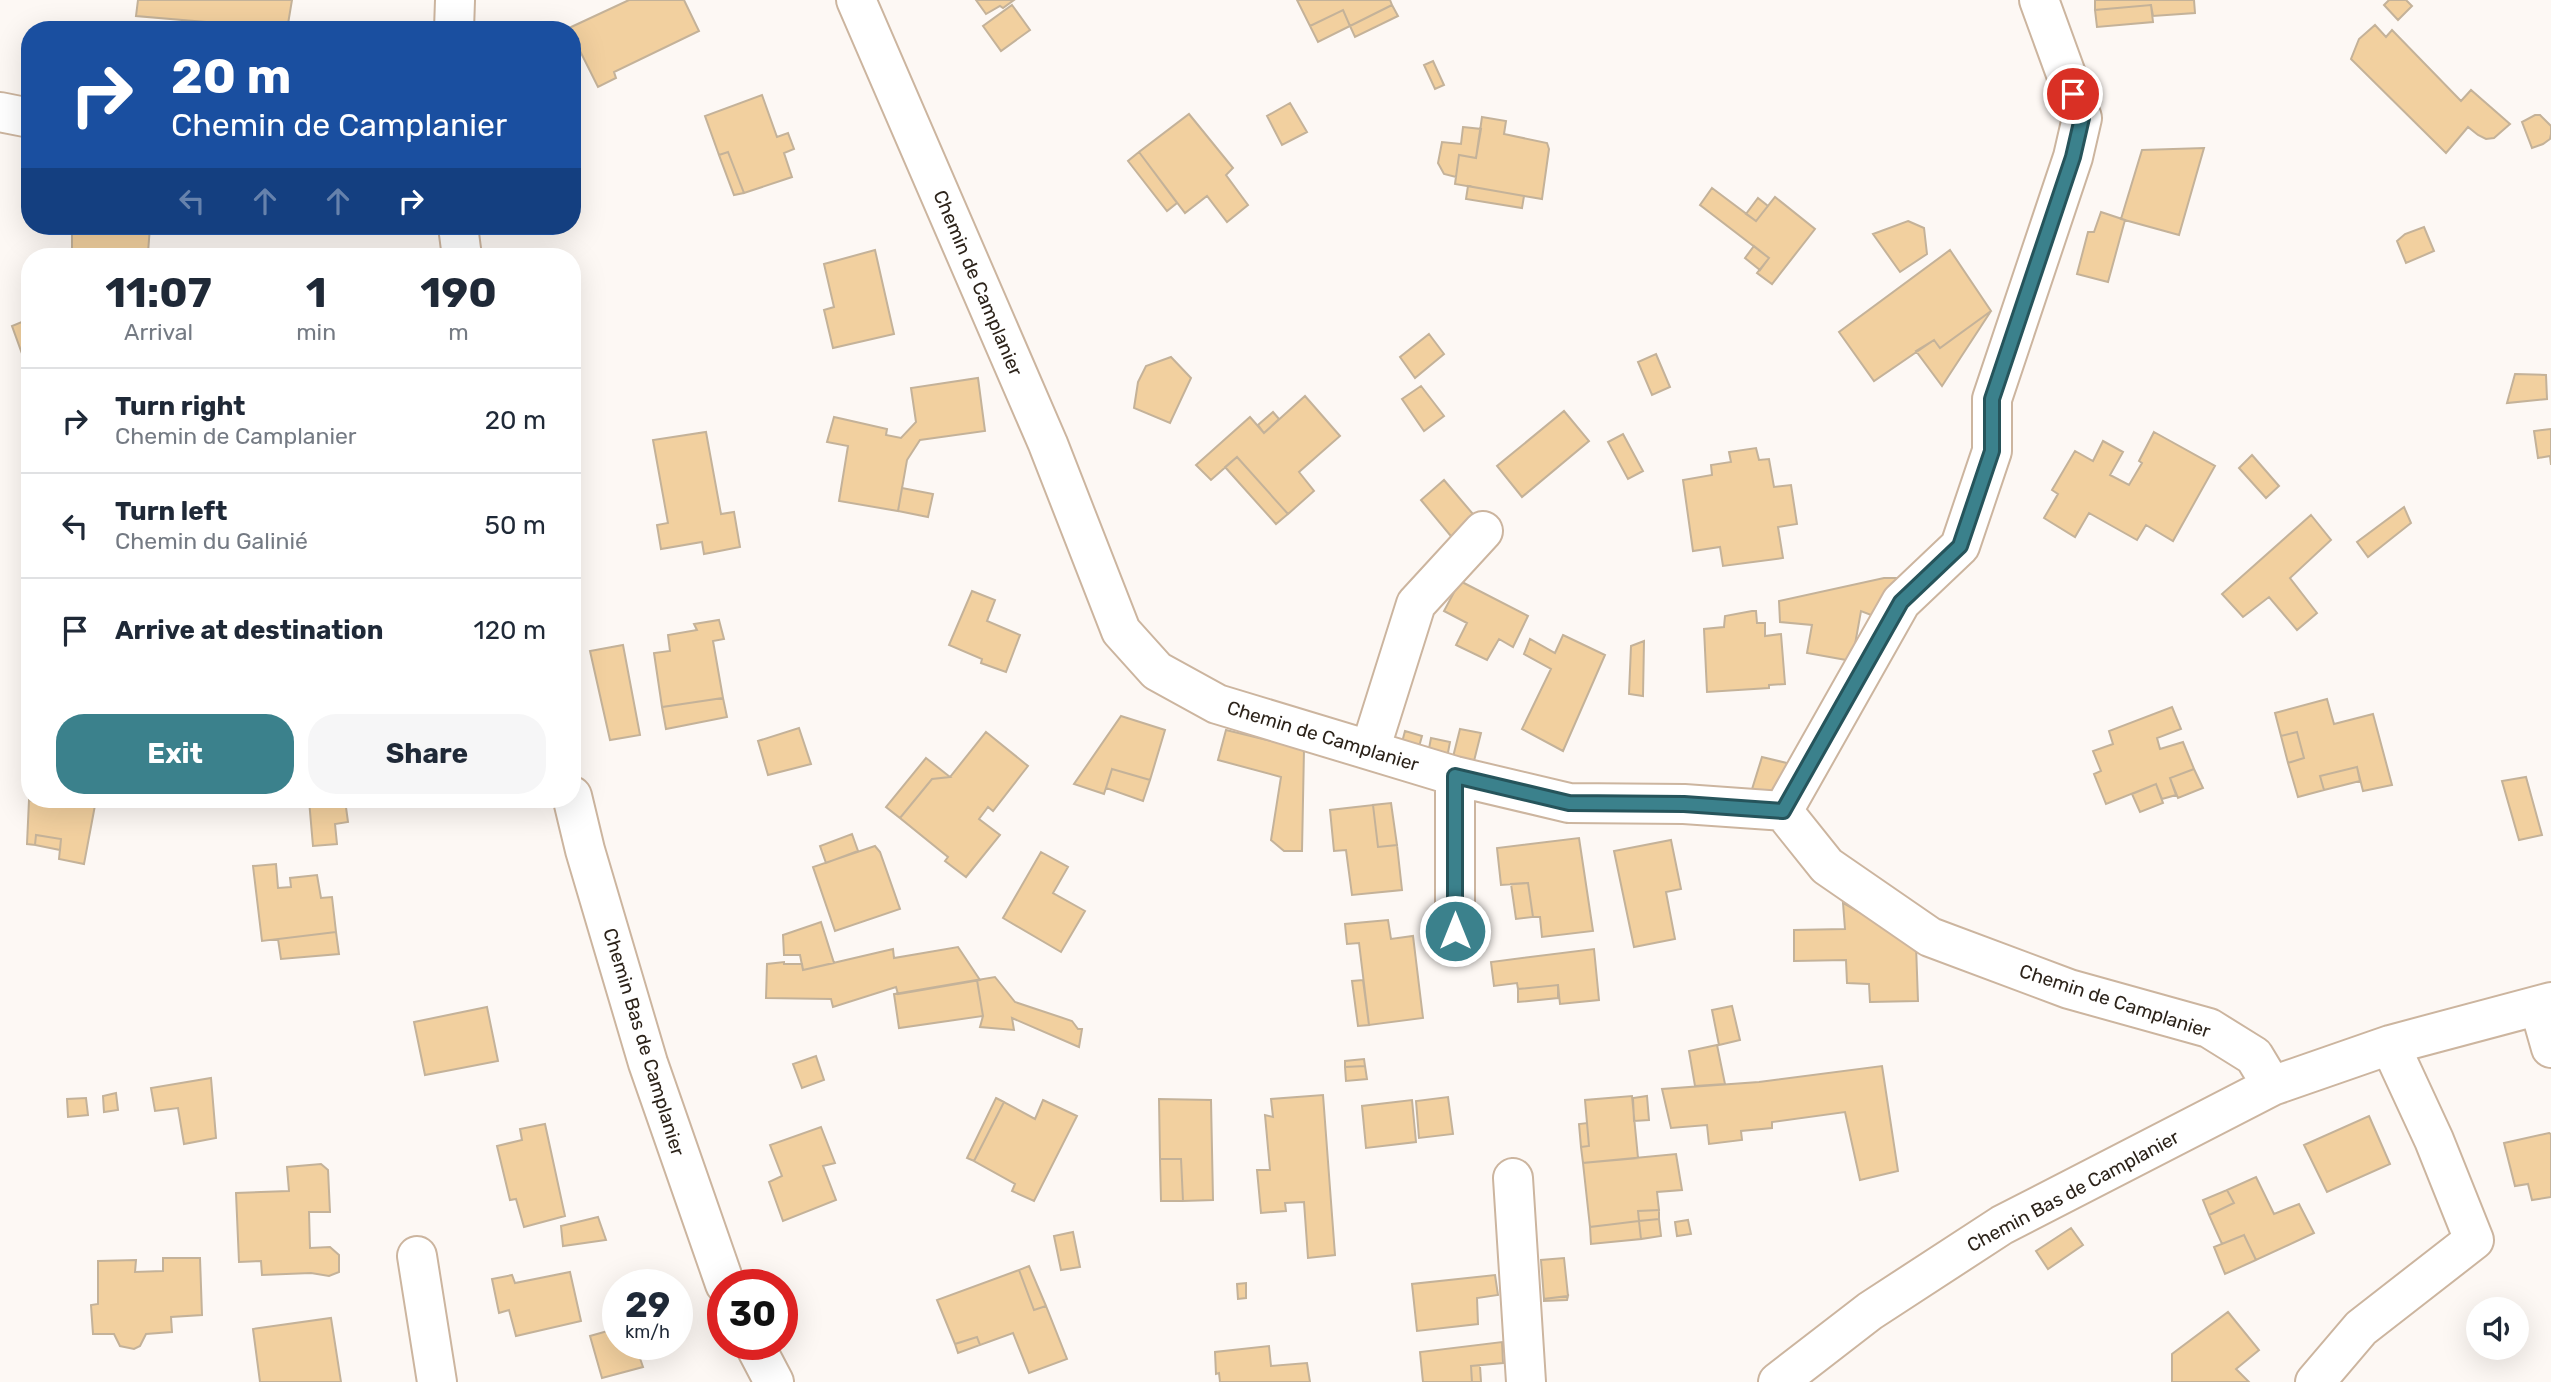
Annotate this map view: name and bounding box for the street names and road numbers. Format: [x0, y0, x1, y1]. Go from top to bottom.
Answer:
street label: Chemin de Camplanier [928, 187, 1028, 380]
street label: Chemin de Camplanier [1224, 696, 1423, 776]
street label: Chemin Bas de Camplanier [598, 925, 690, 1159]
street label: Chemin de Camplanier [2017, 959, 2214, 1043]
street label: Chemin Bas de Camplanier [1963, 1125, 2184, 1257]

